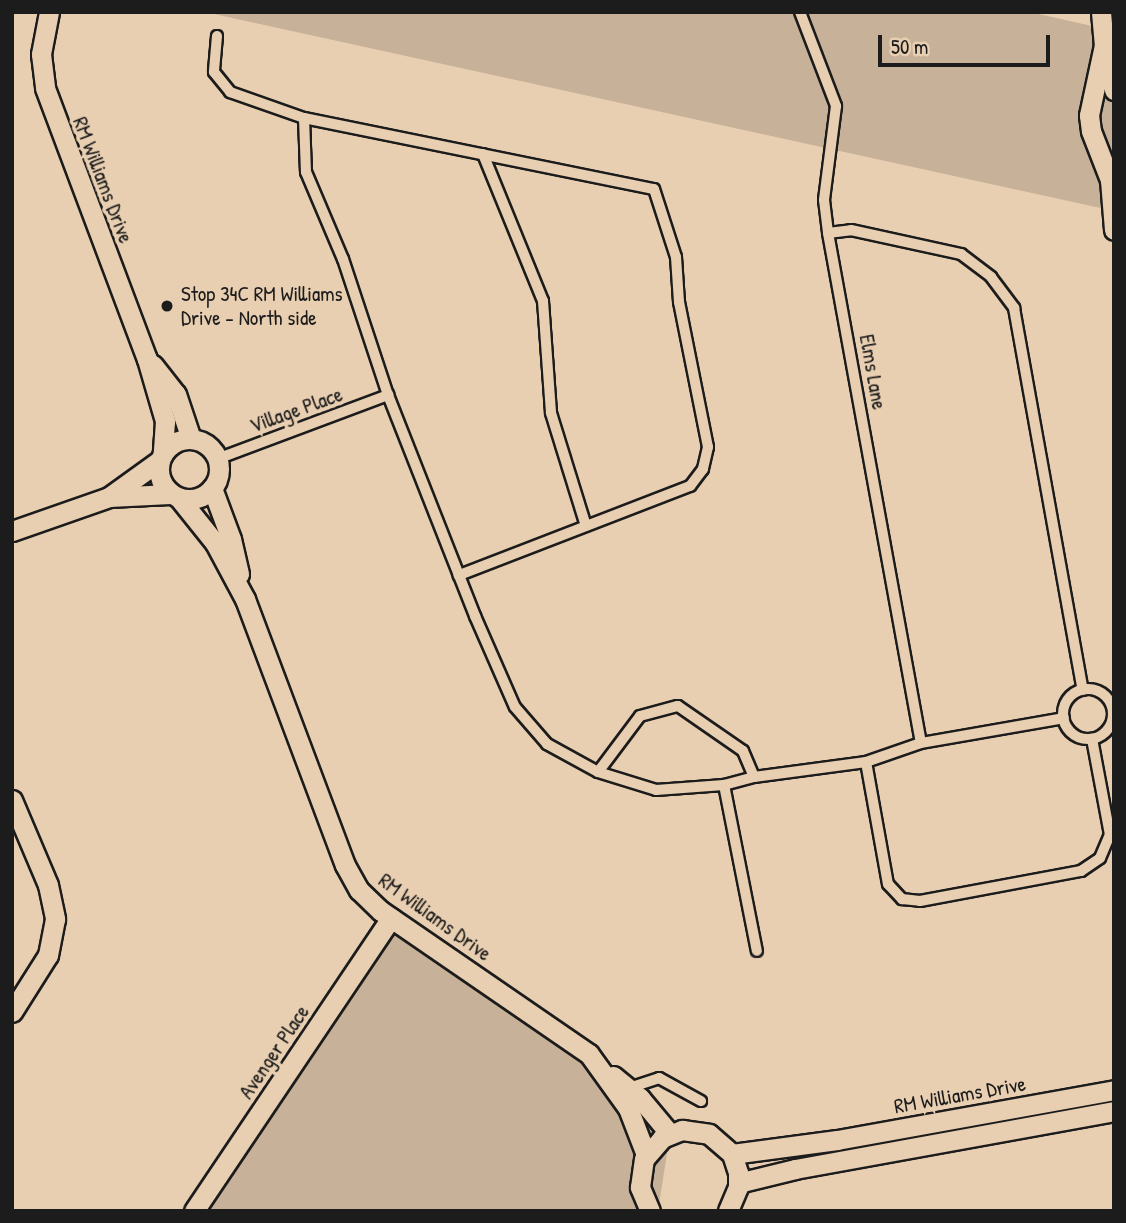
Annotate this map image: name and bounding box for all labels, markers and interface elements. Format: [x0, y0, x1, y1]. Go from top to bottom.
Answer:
scale bar [881, 21, 1052, 65]
text: 50 m [891, 32, 928, 61]
street label: RM Williams Drive [67, 113, 139, 247]
place label: Stop 34C RM Williams Drive - North side [181, 281, 343, 331]
marker: Stop 34C RM Williams Drive - North side [159, 298, 175, 314]
street label: Elms Lane [854, 332, 892, 412]
street label: Village Place [246, 382, 346, 438]
street label: RM Williams Drive [374, 868, 496, 966]
street label: Avenger Place [233, 1000, 315, 1104]
street label: RM Williams Drive [892, 1071, 1028, 1119]

